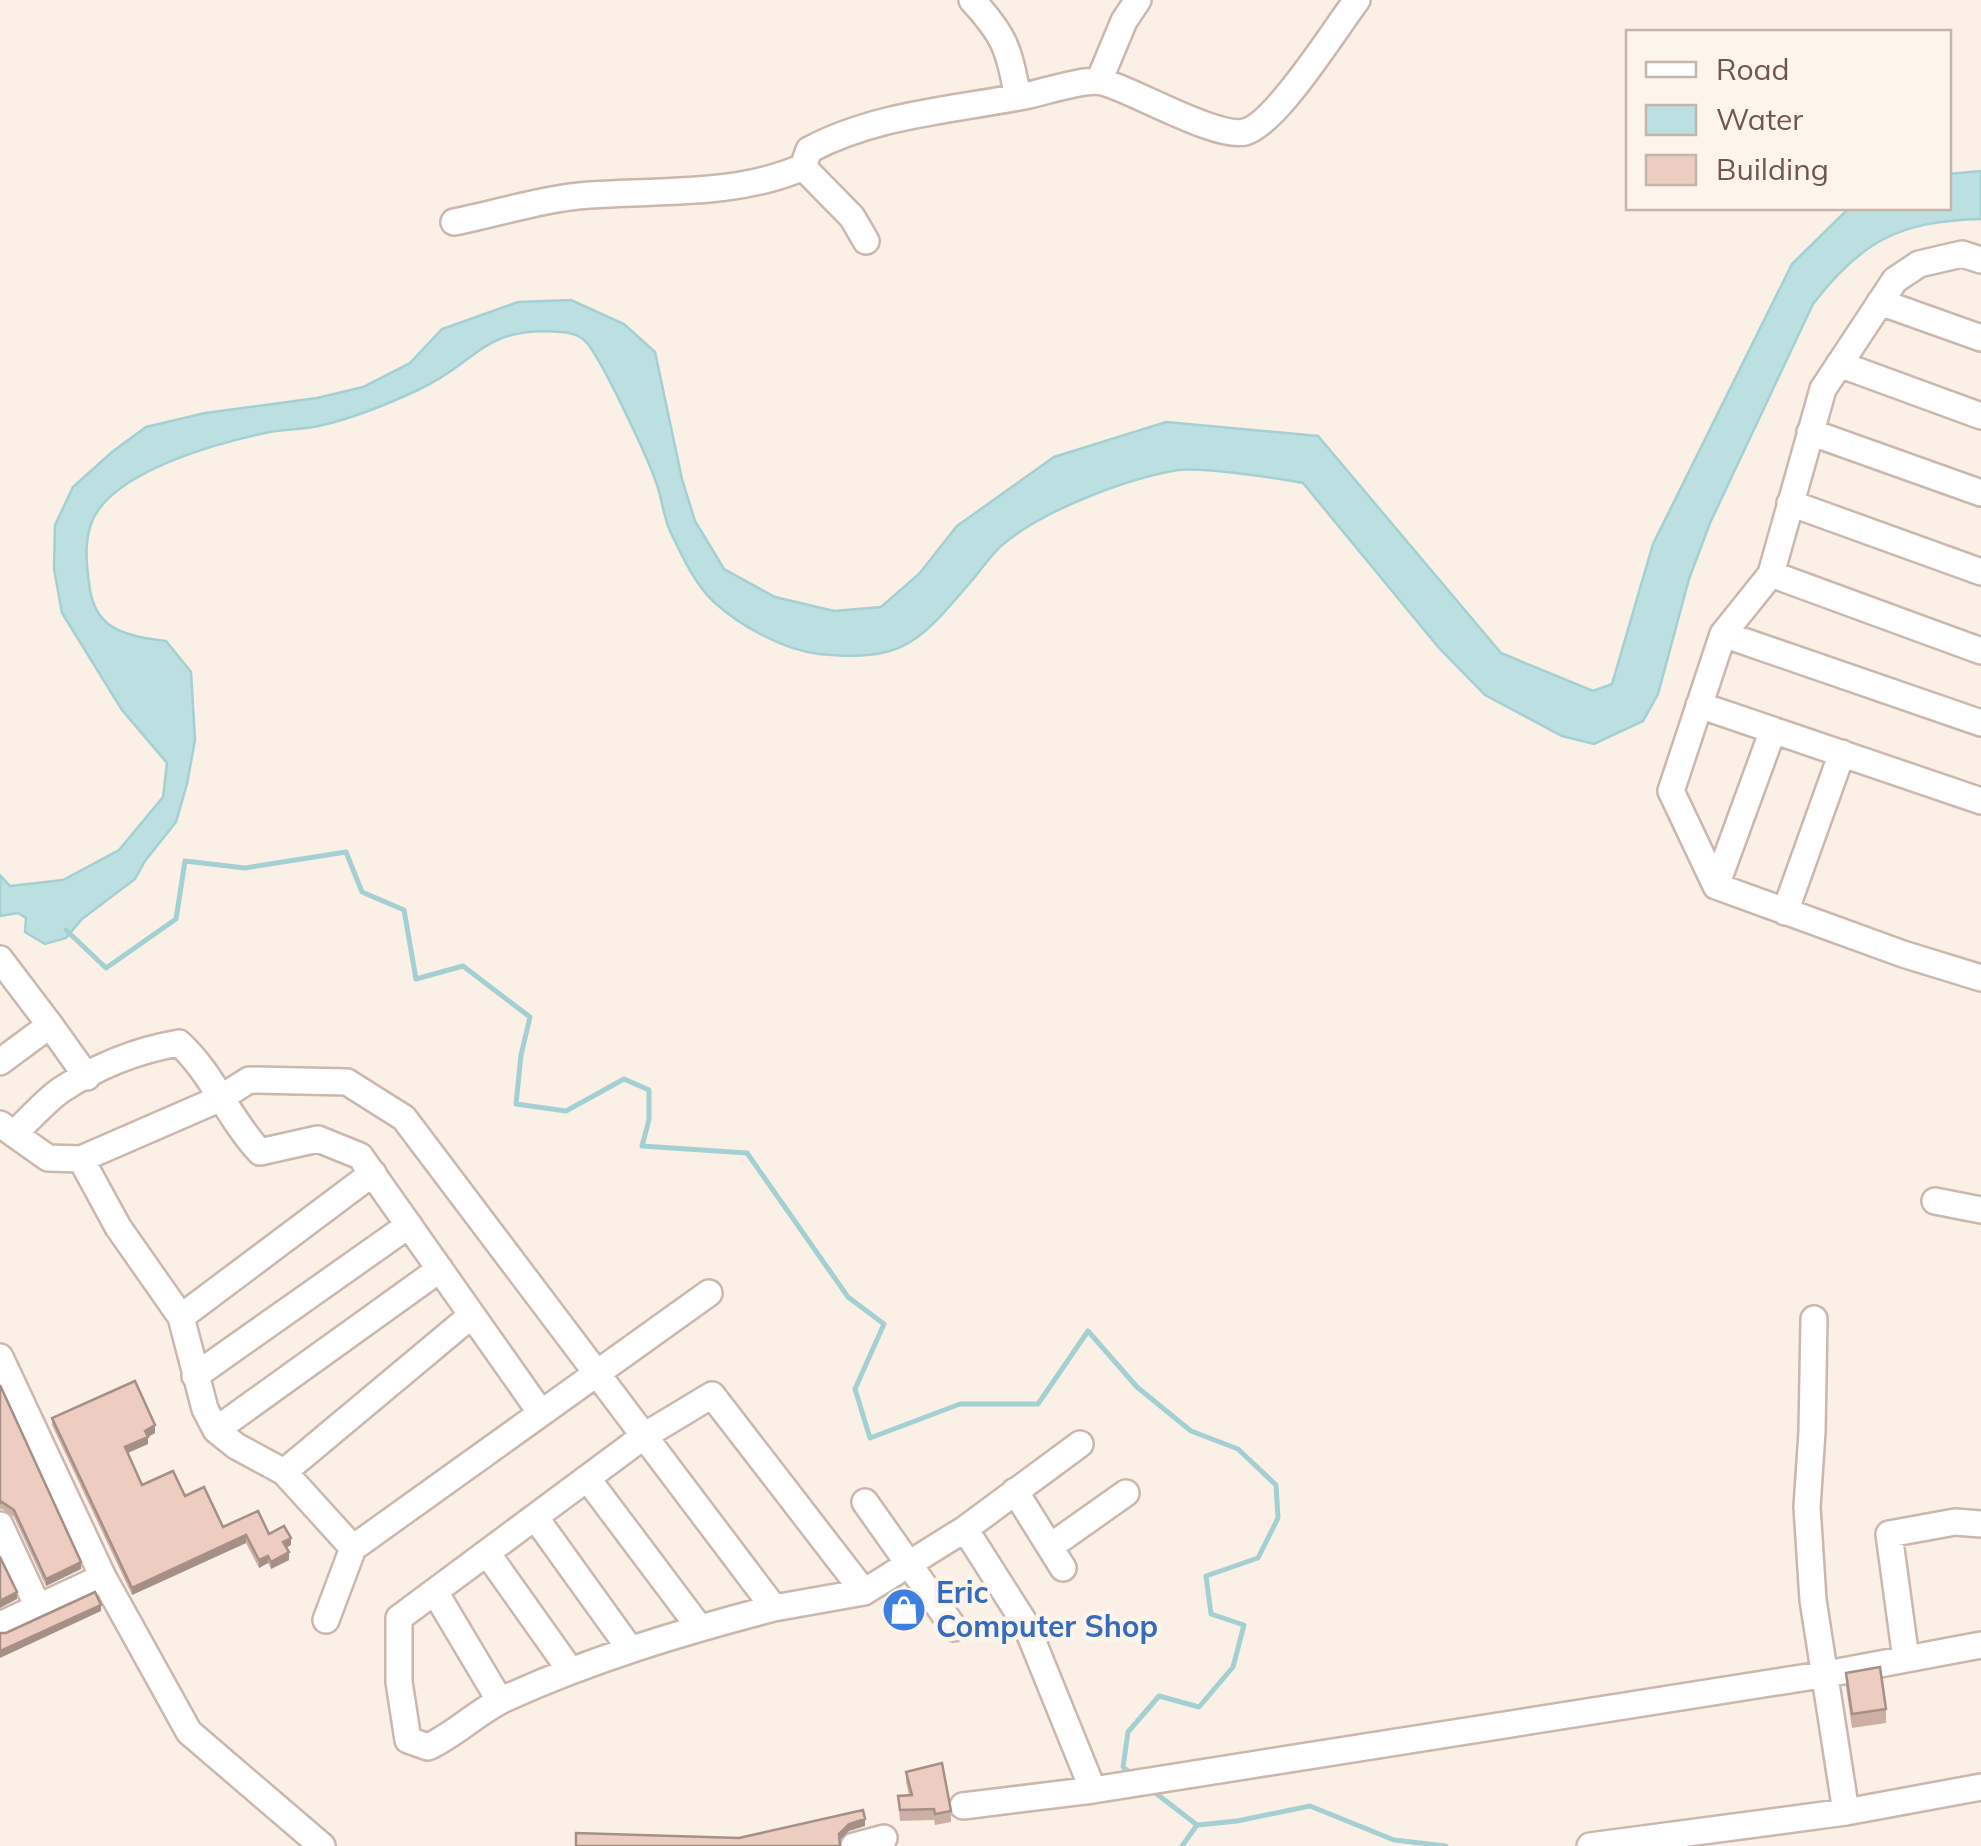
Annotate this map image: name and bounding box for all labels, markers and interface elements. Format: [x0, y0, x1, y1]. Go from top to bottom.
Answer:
legend [1626, 30, 1951, 210]
text: Road [1716, 50, 1790, 88]
text: Water [1716, 100, 1803, 138]
text: Building [1716, 150, 1829, 188]
place label: Eric Computer Shop [936, 1573, 1158, 1645]
shop icon: Eric Computer Shop [881, 1587, 927, 1633]

